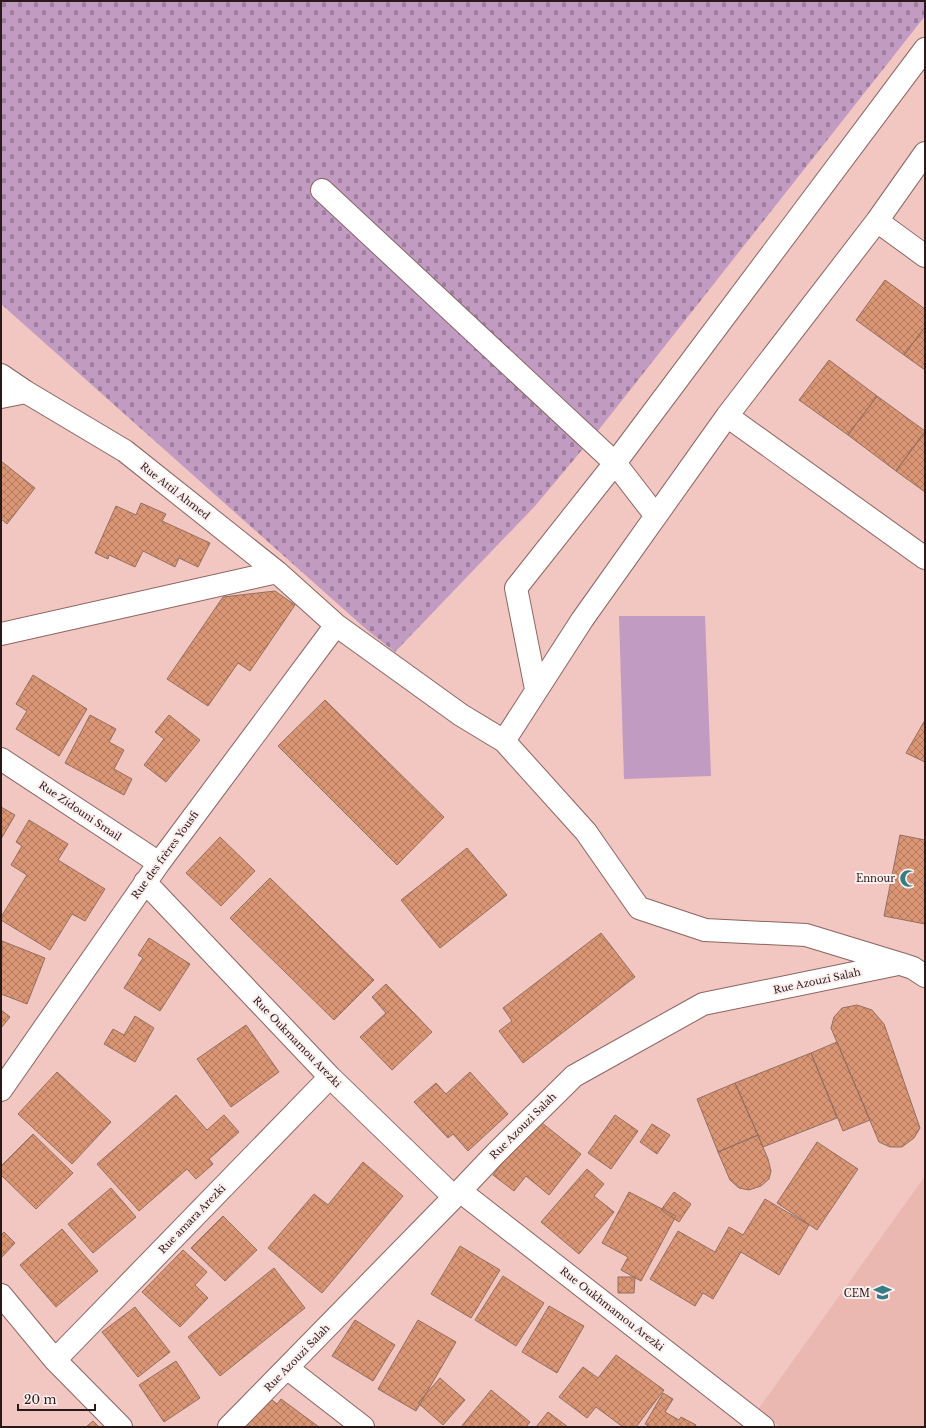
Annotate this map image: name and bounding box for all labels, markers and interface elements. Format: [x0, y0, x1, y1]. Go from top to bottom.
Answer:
street label: Rue Attil Ahmed [138, 460, 213, 522]
street label: Rue Zidouni Smail [36, 779, 124, 843]
street label: Rue des frères Yousfi [129, 808, 202, 902]
mosque icon: Ennour [898, 868, 918, 888]
place label: Ennour [856, 872, 895, 885]
street label: Rue Azouzi Salah [772, 965, 862, 997]
street label: Rue Oukmamou Arezki [250, 994, 344, 1091]
street label: Rue Azouzi Salah [487, 1090, 559, 1162]
street label: Rue amara Arezki [156, 1181, 229, 1256]
street label: Rue Oukhmamou Arezki [557, 1264, 667, 1354]
school or university icon: CEM [873, 1283, 893, 1303]
place label: CEM [844, 1287, 870, 1300]
street label: Rue Azouzi Salah [261, 1321, 333, 1394]
scale bar [18, 1386, 95, 1412]
text: 20 m [24, 1392, 56, 1407]

